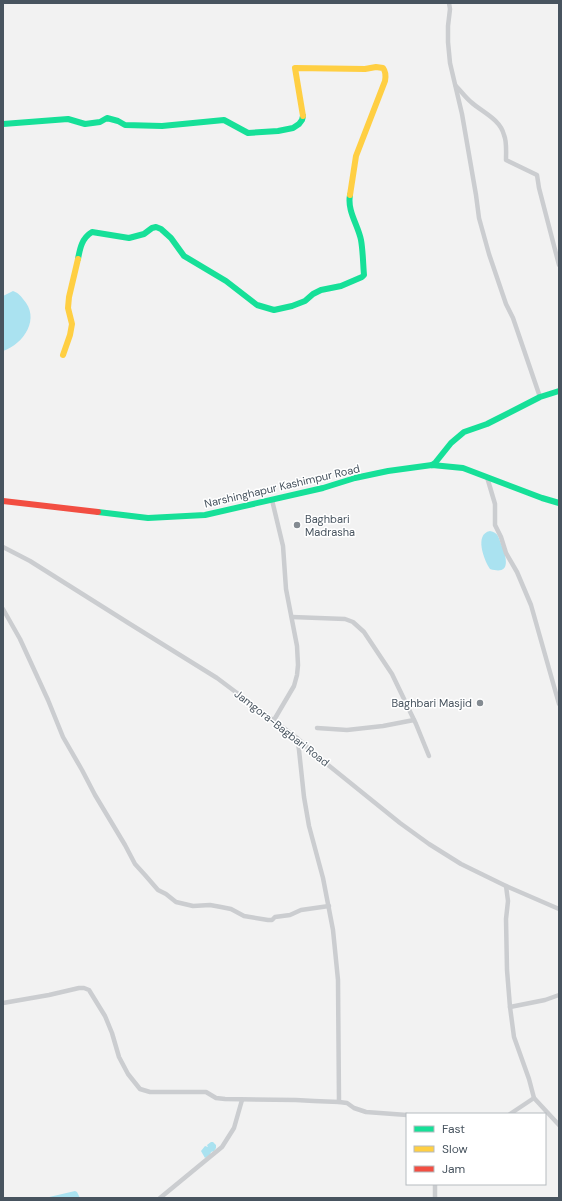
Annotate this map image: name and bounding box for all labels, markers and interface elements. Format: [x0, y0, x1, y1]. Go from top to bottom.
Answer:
street label: Narshinghapur Kashimpur Road [203, 461, 361, 511]
place label: Baghbari Madrasha [305, 512, 355, 539]
marker: Baghbari Madrasha [292, 520, 302, 530]
street label: Jamgora-Bagbari Road [232, 687, 332, 769]
place label: Baghbari Masjid [391, 696, 472, 710]
marker: Baghbari Masjid [475, 698, 485, 708]
legend [406, 1113, 546, 1185]
text: Fast [442, 1121, 465, 1137]
text: Slow [442, 1141, 468, 1157]
text: Jam [442, 1161, 465, 1177]

